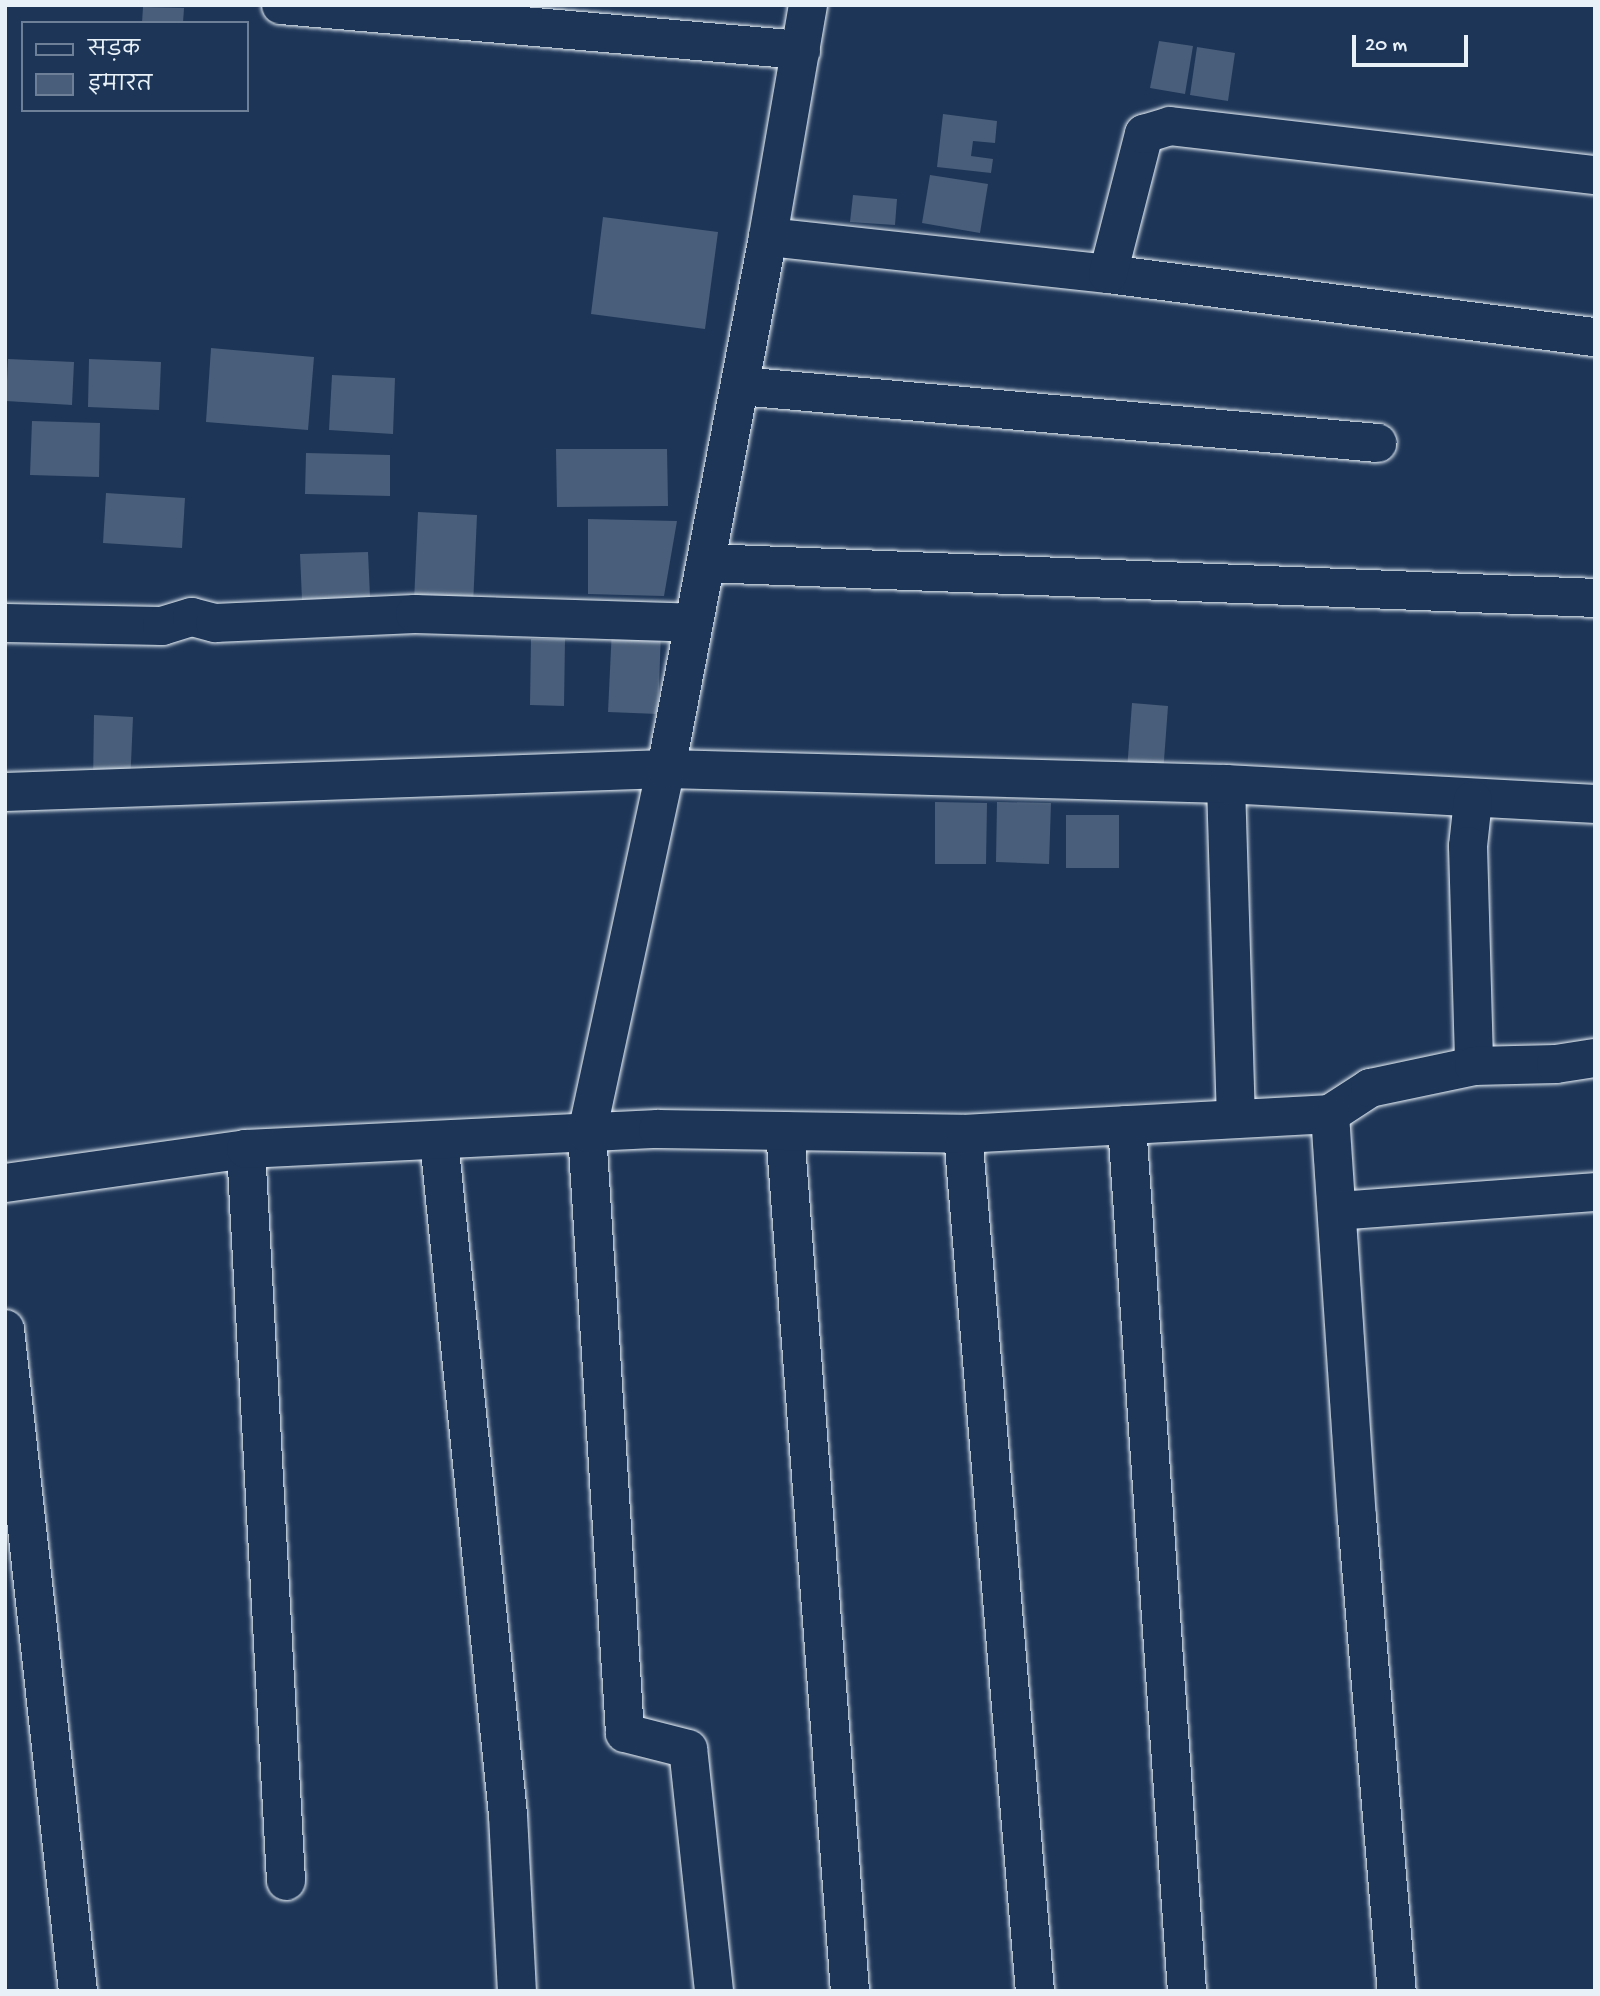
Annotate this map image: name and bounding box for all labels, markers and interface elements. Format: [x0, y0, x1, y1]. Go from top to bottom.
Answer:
legend [21, 21, 248, 112]
scale bar [1355, 21, 1470, 65]
text: 20 m [1365, 34, 1407, 59]
text: सड़क [88, 39, 140, 64]
text: इमारत [88, 74, 152, 99]

